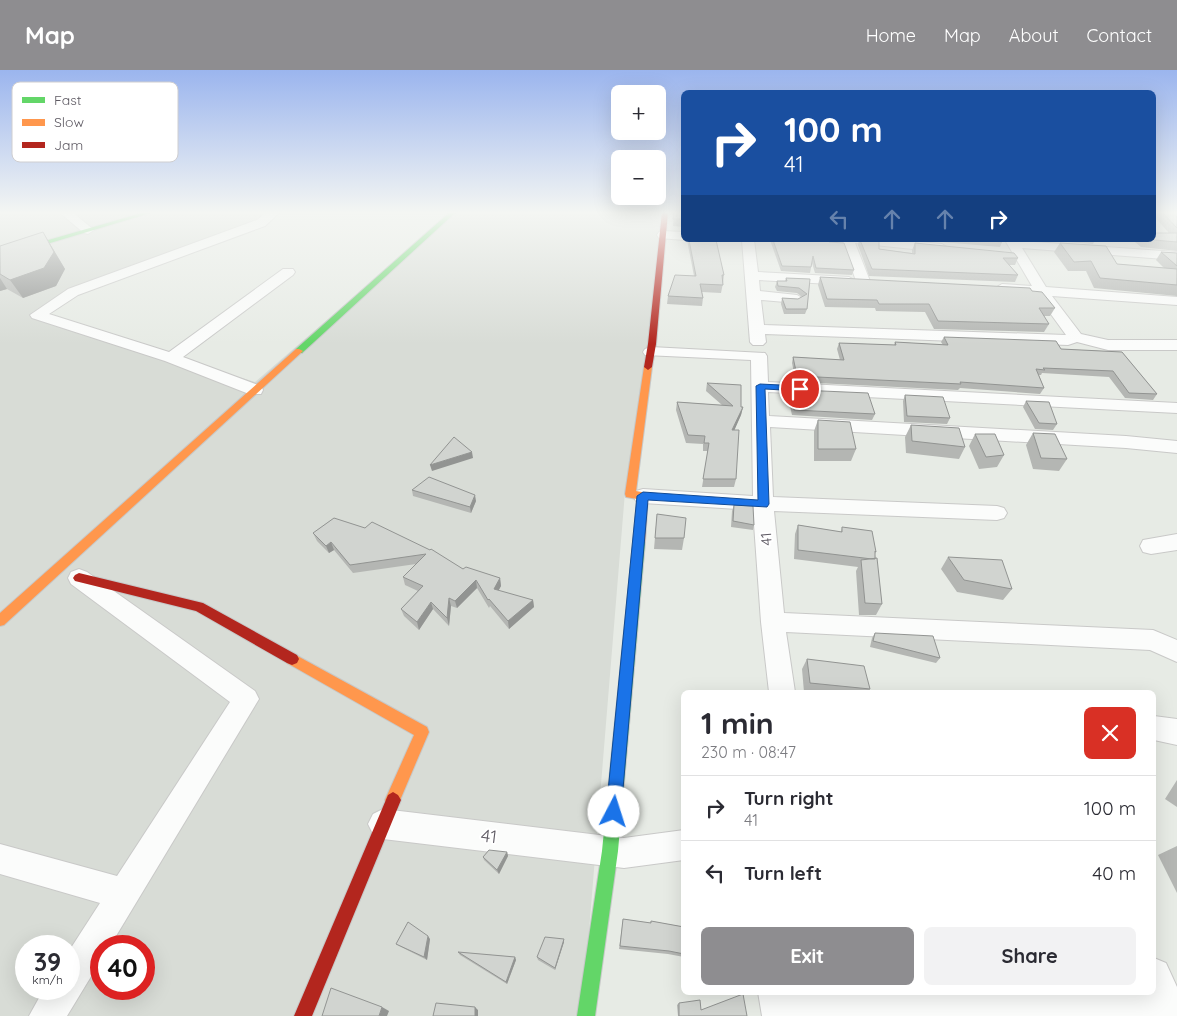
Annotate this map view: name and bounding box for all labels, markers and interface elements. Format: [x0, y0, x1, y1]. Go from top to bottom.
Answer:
text: Map [25, 20, 75, 50]
text: Home [866, 24, 916, 47]
text: Map [944, 24, 981, 47]
text: About [1009, 24, 1059, 47]
text: Contact [1087, 24, 1152, 47]
legend [12, 82, 178, 162]
map controls [611, 85, 666, 205]
button: + [611, 85, 666, 140]
text: Fast [54, 91, 82, 109]
text: 100 m [784, 107, 883, 151]
icon: right [701, 110, 766, 175]
text: Slow [54, 113, 84, 131]
text: Jam [54, 136, 83, 154]
button: − [611, 150, 666, 205]
text: 41 [784, 150, 804, 178]
icon: left [825, 205, 853, 233]
icon: ahead [878, 205, 906, 233]
icon: ahead [931, 205, 959, 233]
icon: right [984, 205, 1012, 233]
pin [779, 368, 821, 410]
icon: arrive [786, 375, 814, 403]
street label: 41 [756, 532, 776, 546]
text: 1 min [701, 704, 774, 742]
button: close [1084, 707, 1136, 759]
text: 230 m · 08:47 [701, 742, 796, 762]
position arrow [587, 785, 639, 837]
text: Turn right [744, 786, 833, 810]
icon: right [701, 794, 729, 822]
text: 100 m [1084, 796, 1136, 820]
text: 41 [744, 810, 758, 830]
street label: 41 [480, 824, 498, 848]
icon: left [701, 859, 729, 887]
text: Turn left [744, 861, 822, 885]
text: 40 m [1092, 861, 1136, 885]
button: Exit [701, 927, 914, 985]
button: Share [924, 927, 1136, 985]
speed limit sign: 40 [90, 935, 155, 1000]
text: 39 [34, 946, 61, 977]
text: km/h [32, 972, 63, 987]

